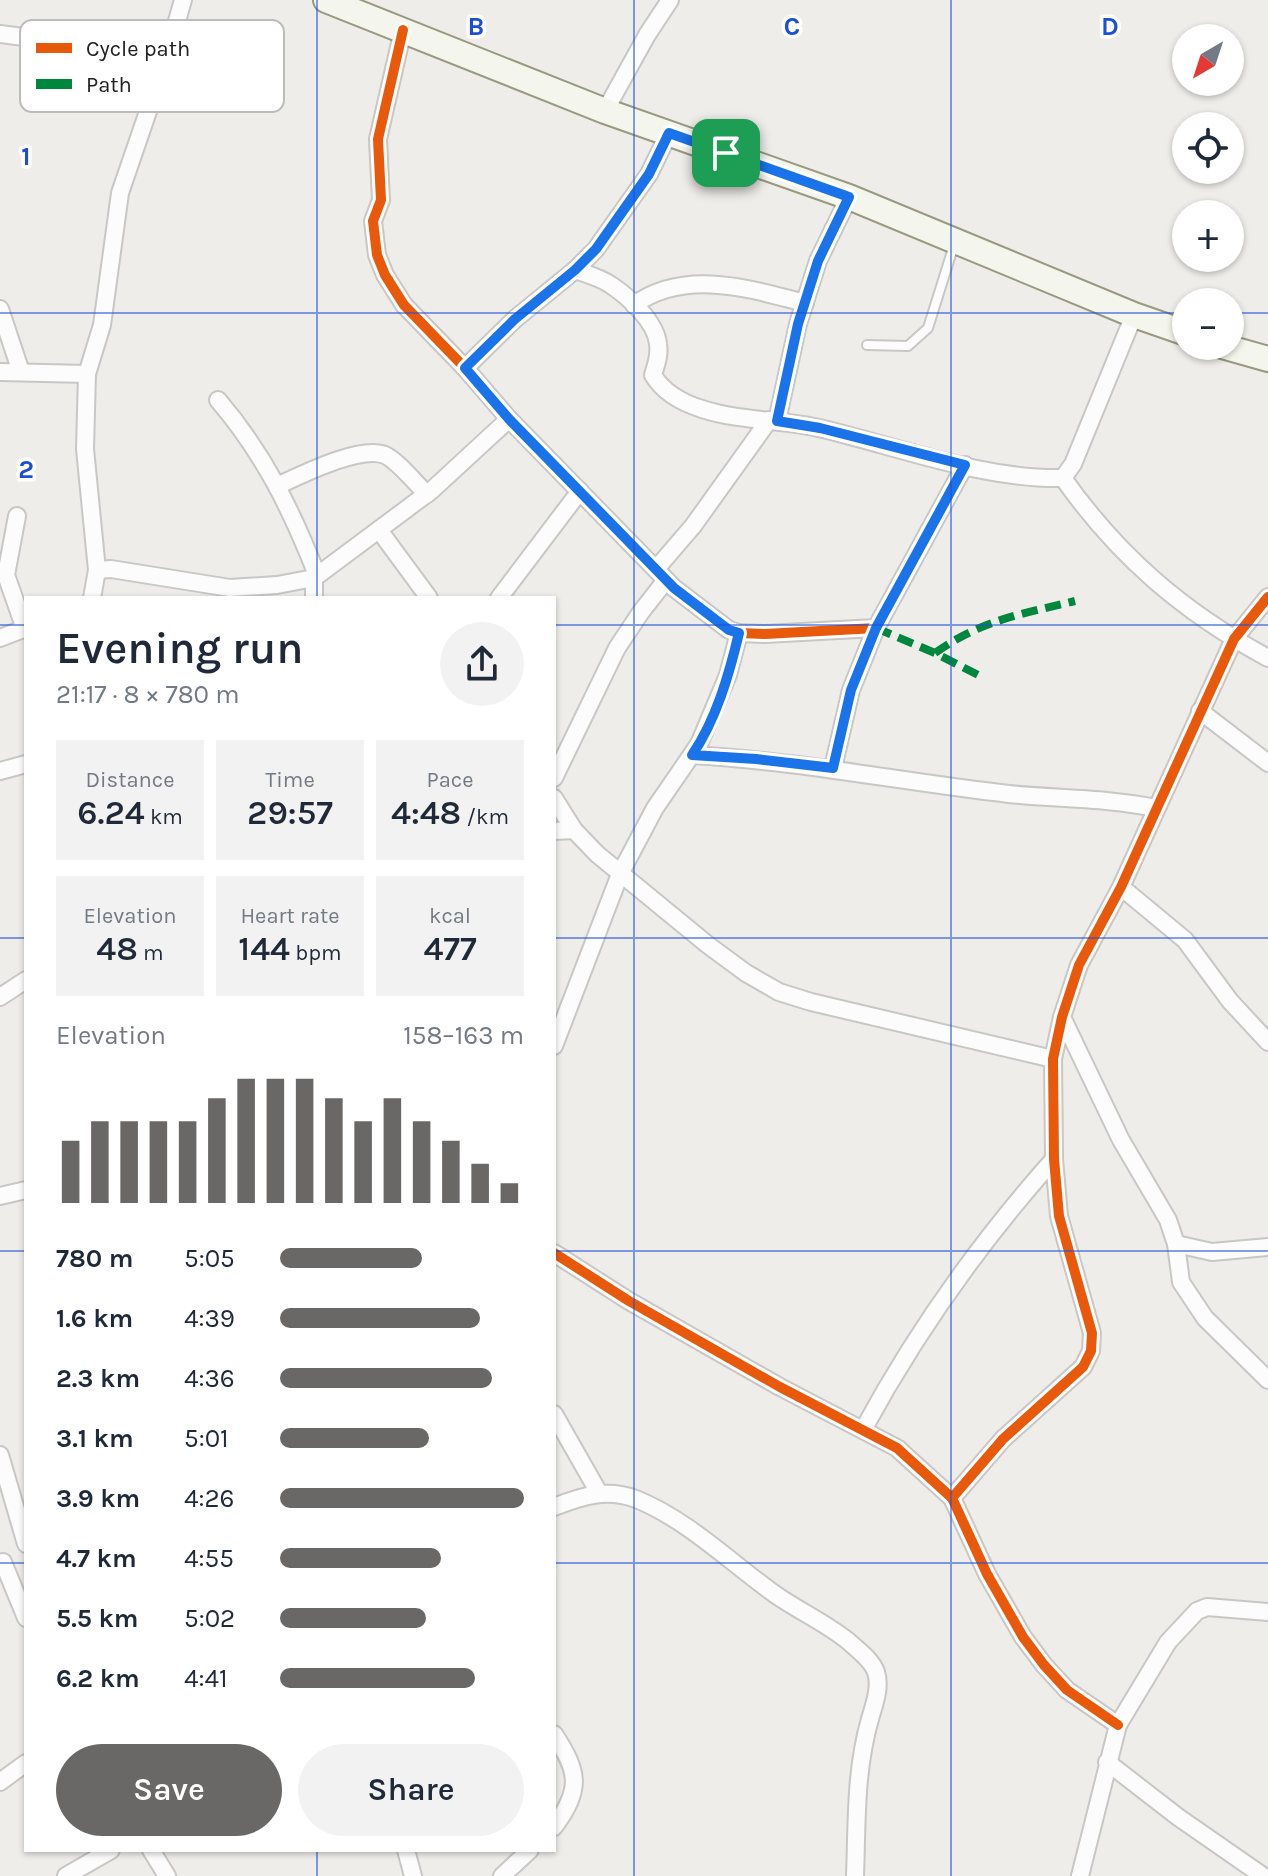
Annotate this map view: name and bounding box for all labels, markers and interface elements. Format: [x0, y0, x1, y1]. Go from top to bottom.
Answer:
text: B [468, 11, 484, 42]
text: C [784, 11, 800, 42]
text: D [1101, 11, 1119, 42]
legend [20, 20, 284, 112]
north arrow [1172, 24, 1244, 96]
map controls [1172, 24, 1244, 360]
text: Cycle path [86, 36, 190, 62]
text: Path [86, 72, 132, 98]
button: locate [1172, 112, 1244, 184]
pin [692, 119, 760, 187]
icon: arrive [704, 131, 748, 175]
text: 1 [21, 141, 31, 172]
button: + [1172, 200, 1244, 272]
button: − [1172, 288, 1244, 360]
text: 2 [18, 454, 34, 485]
button: share [440, 622, 524, 706]
text: Evening run [56, 623, 303, 674]
text: 21:17 · 8 × 780 m [56, 679, 240, 710]
text: Distance [86, 767, 174, 793]
text: Time [265, 767, 315, 793]
text: Pace [427, 767, 473, 793]
text: 6.24 [77, 793, 145, 833]
text: 29:57 [247, 793, 333, 833]
text: 4:48 [391, 793, 461, 833]
text: km [145, 804, 183, 830]
text: /km [461, 804, 509, 830]
text: Elevation [83, 903, 177, 929]
text: Heart rate [240, 903, 340, 929]
text: kcal [429, 903, 471, 929]
text: 48 [96, 929, 138, 969]
text: 144 [238, 929, 290, 969]
text: 477 [423, 929, 477, 969]
text: m [138, 940, 164, 966]
text: bpm [290, 940, 342, 966]
text: Elevation [56, 1020, 166, 1051]
text: 158–163 m [403, 1020, 524, 1051]
text: 780 m [56, 1243, 133, 1274]
text: 5:05 [184, 1243, 235, 1274]
text: 1.6 km [56, 1303, 133, 1334]
text: 4:39 [184, 1303, 235, 1334]
text: 2.3 km [56, 1363, 140, 1394]
text: 4:36 [184, 1363, 235, 1394]
text: 3.1 km [56, 1423, 134, 1454]
text: 5:01 [184, 1423, 229, 1454]
text: 3.9 km [56, 1483, 140, 1514]
text: 4:26 [184, 1483, 234, 1514]
text: 4.7 km [56, 1543, 137, 1574]
text: 4:55 [184, 1543, 234, 1574]
text: 5.5 km [56, 1603, 139, 1634]
text: 5:02 [184, 1603, 235, 1634]
text: 6.2 km [56, 1663, 140, 1694]
text: 4:41 [184, 1663, 228, 1694]
button: Save [56, 1744, 282, 1836]
button: Share [298, 1744, 524, 1836]

